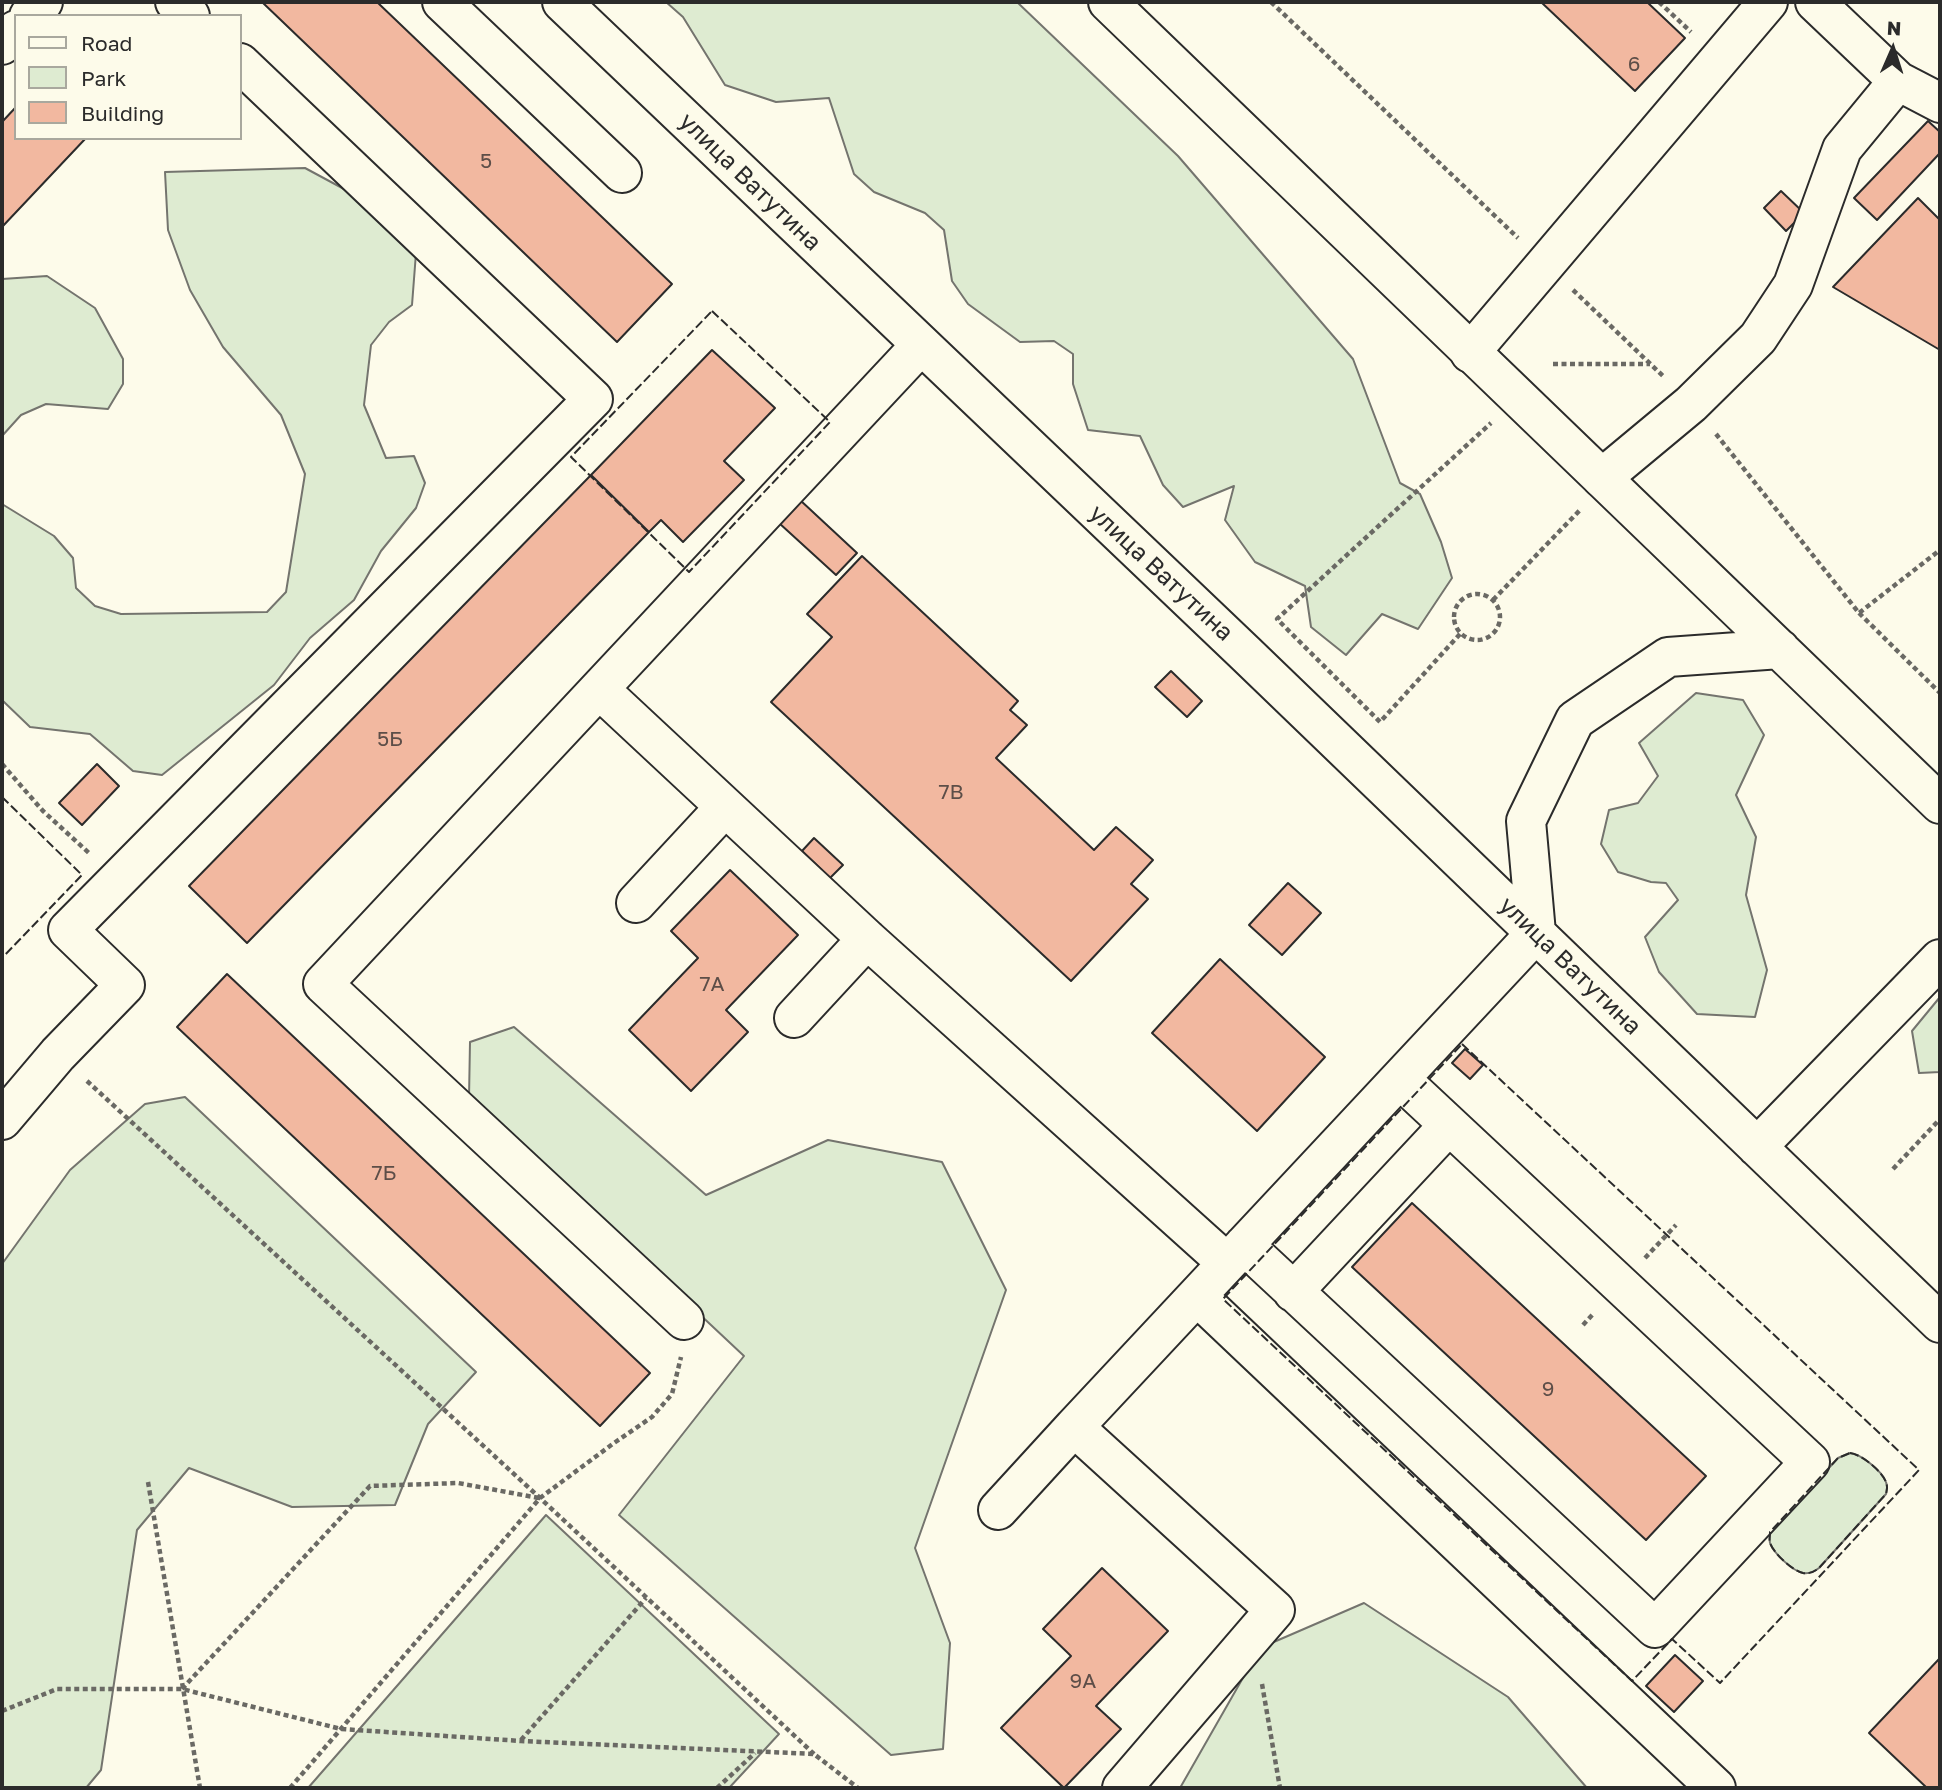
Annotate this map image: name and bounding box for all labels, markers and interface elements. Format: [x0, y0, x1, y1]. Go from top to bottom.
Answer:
legend [14, 14, 242, 140]
north arrow [1858, 14, 1928, 84]
text: N [1886, 16, 1902, 39]
text: Road [81, 30, 132, 56]
house number: 6 [1628, 51, 1640, 77]
text: Park [81, 65, 126, 91]
text: Building [81, 100, 164, 126]
street label: улица Ватутина [673, 107, 827, 257]
house number: 5 [480, 148, 492, 174]
street label: улица Ватутина [1083, 499, 1239, 647]
house number: 5Б [377, 726, 403, 752]
house number: 7В [938, 779, 964, 805]
street label: улица Ватутина [1493, 891, 1647, 1041]
house number: 7А [699, 971, 725, 997]
house number: 7Б [371, 1160, 397, 1186]
house number: 9 [1542, 1376, 1554, 1402]
house number: 9А [1070, 1668, 1096, 1694]

